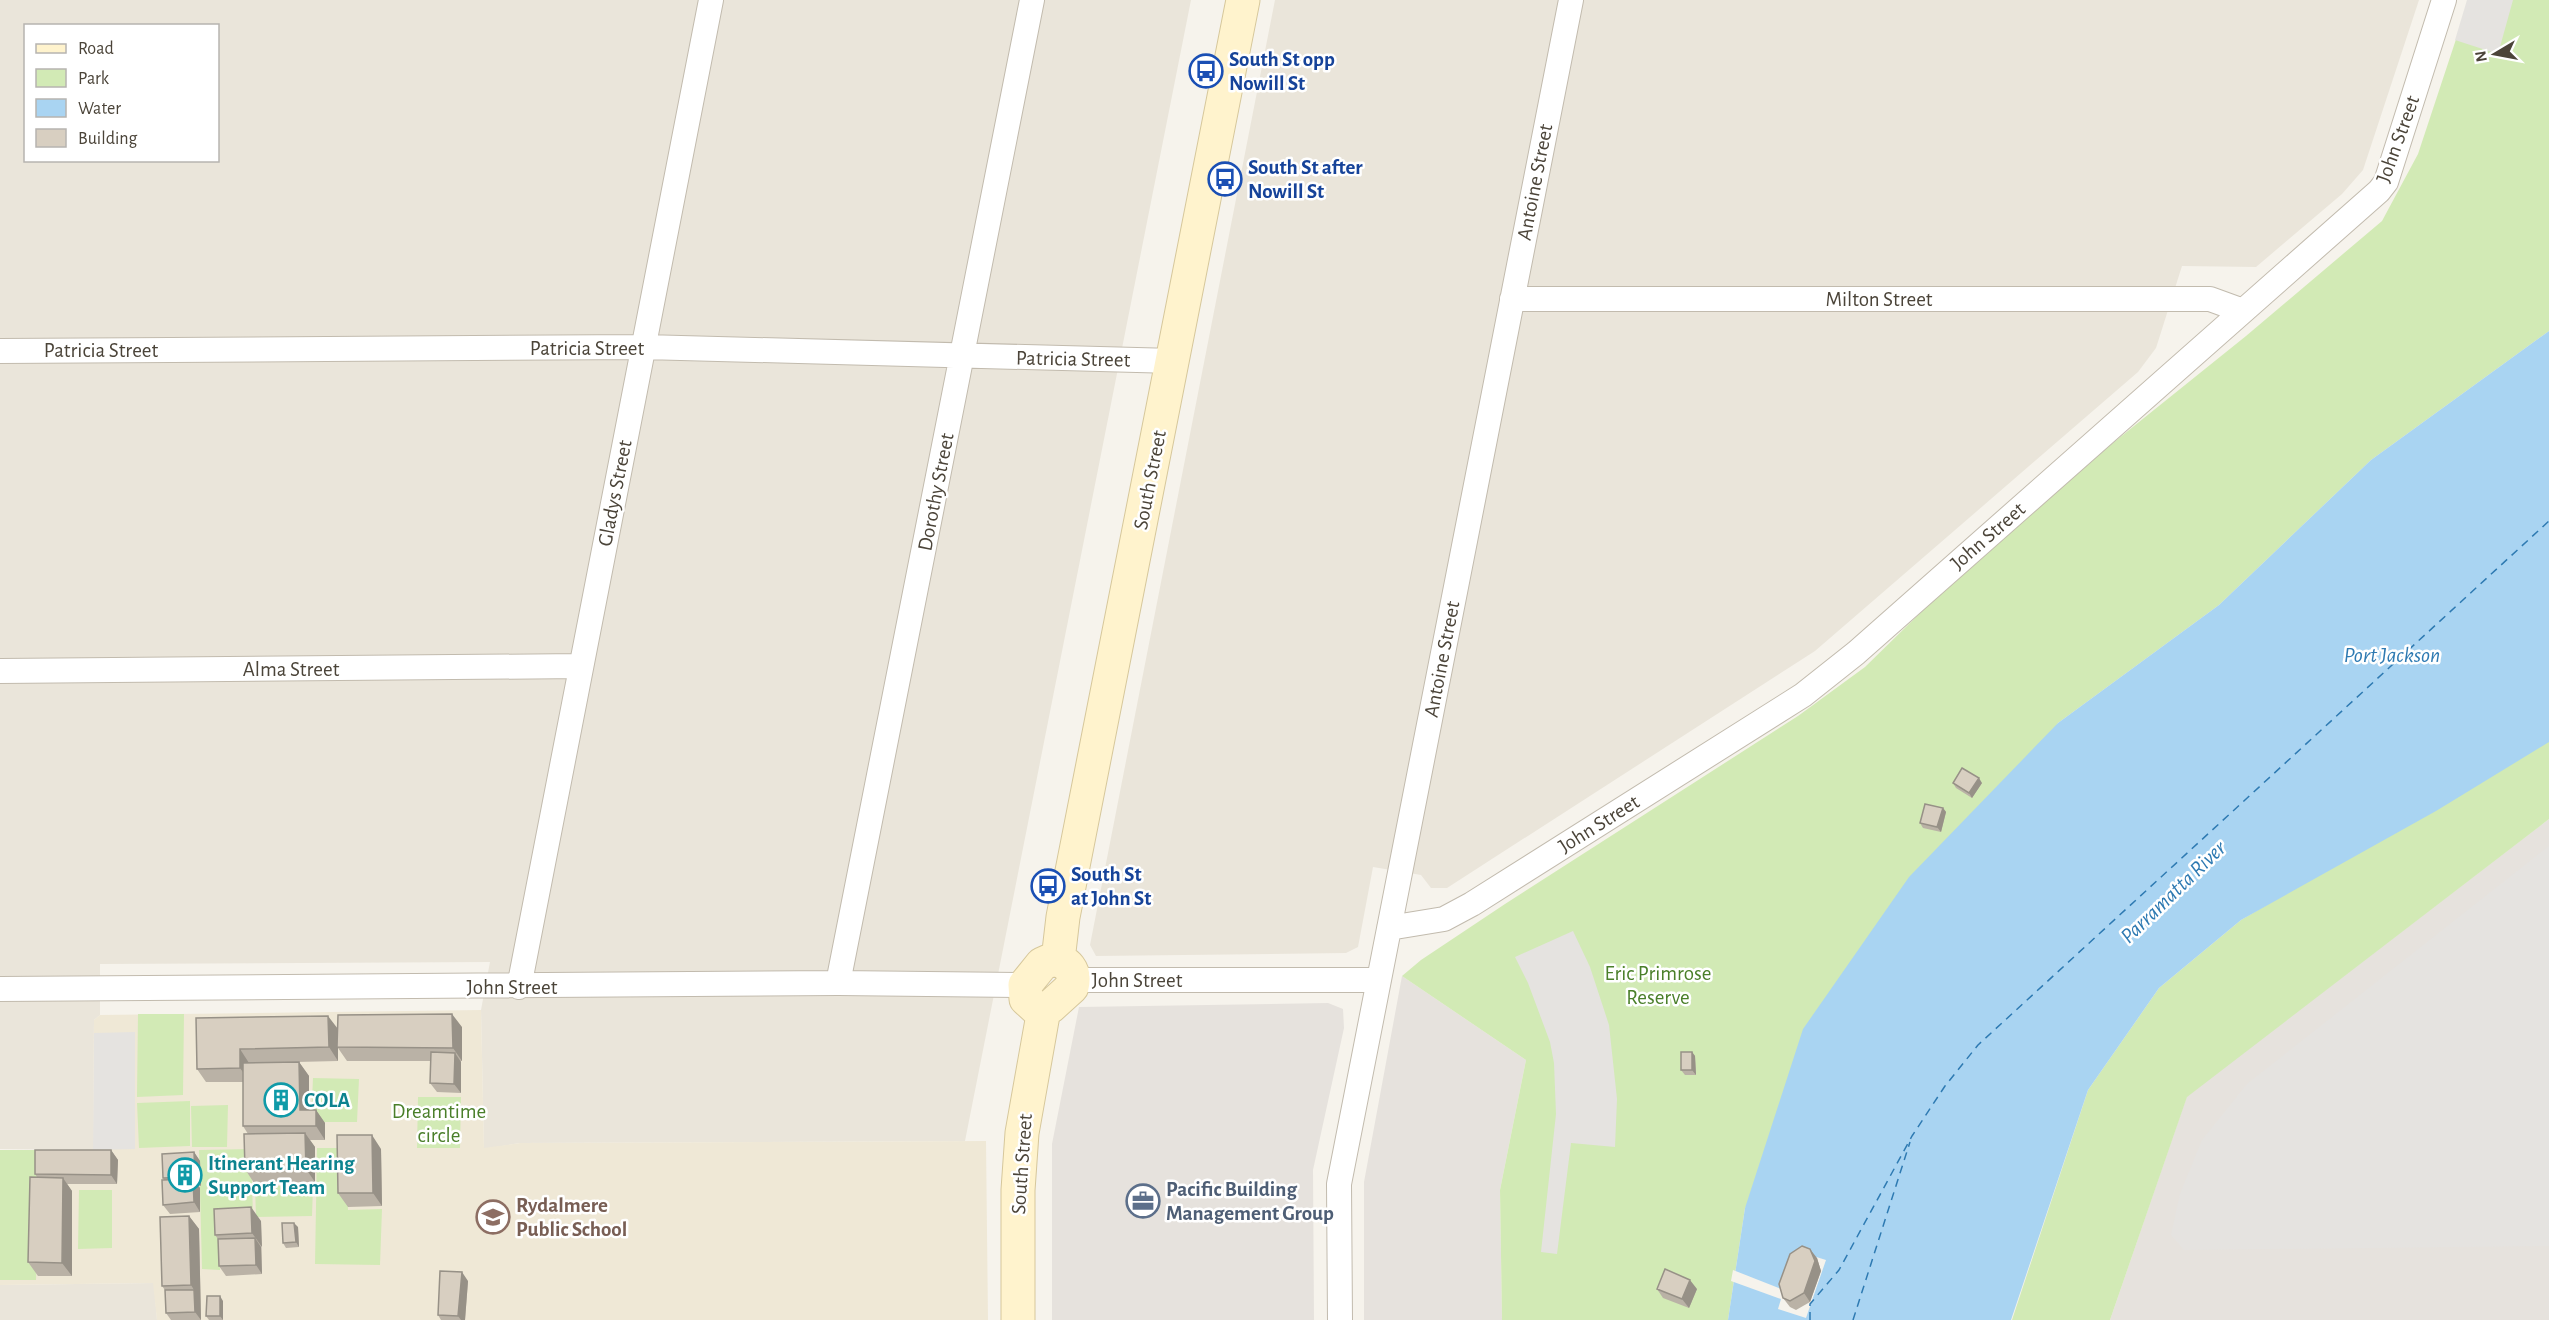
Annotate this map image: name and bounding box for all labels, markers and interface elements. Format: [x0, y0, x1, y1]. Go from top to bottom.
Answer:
legend [24, 24, 219, 162]
north arrow [2465, 24, 2525, 84]
text: Road [78, 40, 114, 58]
place label: South St opp Nowill St [1229, 49, 1335, 94]
text: N [2472, 50, 2490, 63]
bus stop icon: South St opp Nowill St [1188, 53, 1224, 89]
text: Park [78, 70, 110, 88]
street label: John Street [2373, 92, 2424, 185]
text: Water [78, 100, 121, 118]
street label: Antoine Street [1513, 122, 1557, 242]
text: Building [78, 130, 138, 148]
place label: South St after Nowill St [1248, 157, 1363, 202]
bus stop icon: South St after Nowill St [1207, 161, 1243, 197]
street label: Milton Street [1825, 289, 1933, 310]
street label: Patricia Street [530, 338, 644, 359]
street label: Patricia Street [44, 340, 158, 361]
street label: Patricia Street [1016, 348, 1131, 371]
street label: South Street [1130, 428, 1170, 532]
street label: Dorothy Street [914, 431, 958, 553]
street label: Gladys Street [594, 438, 636, 548]
street label: John Street [1947, 498, 2029, 574]
street label: Antoine Street [1420, 599, 1464, 719]
water label: Port Jackson [2344, 644, 2440, 666]
street label: Alma Street [243, 659, 340, 680]
street label: John Street [1555, 791, 1643, 857]
water label: Parramatta River [2116, 836, 2230, 947]
place label: South St at John St [1071, 864, 1151, 909]
bus stop icon: South St at John St [1030, 868, 1066, 904]
park label: Eric Primrose Reserve [1605, 963, 1711, 1008]
street label: John Street [1092, 970, 1183, 991]
street label: John Street [467, 977, 558, 998]
building icon: COLA [263, 1082, 299, 1118]
place label: COLA [304, 1090, 350, 1111]
park label: Dreamtime circle [392, 1101, 486, 1146]
street label: South Street [1008, 1113, 1036, 1215]
place label: Itinerant Hearing Support Team [208, 1153, 355, 1198]
building icon: Itinerant Hearing Support Team [167, 1157, 203, 1193]
place label: Pacific Building Management Group [1166, 1179, 1334, 1224]
office icon: Pacific Building Management Group [1125, 1183, 1161, 1219]
place label: Rydalmere Public School [516, 1195, 627, 1240]
school or university icon: Rydalmere Public School [475, 1199, 511, 1235]

